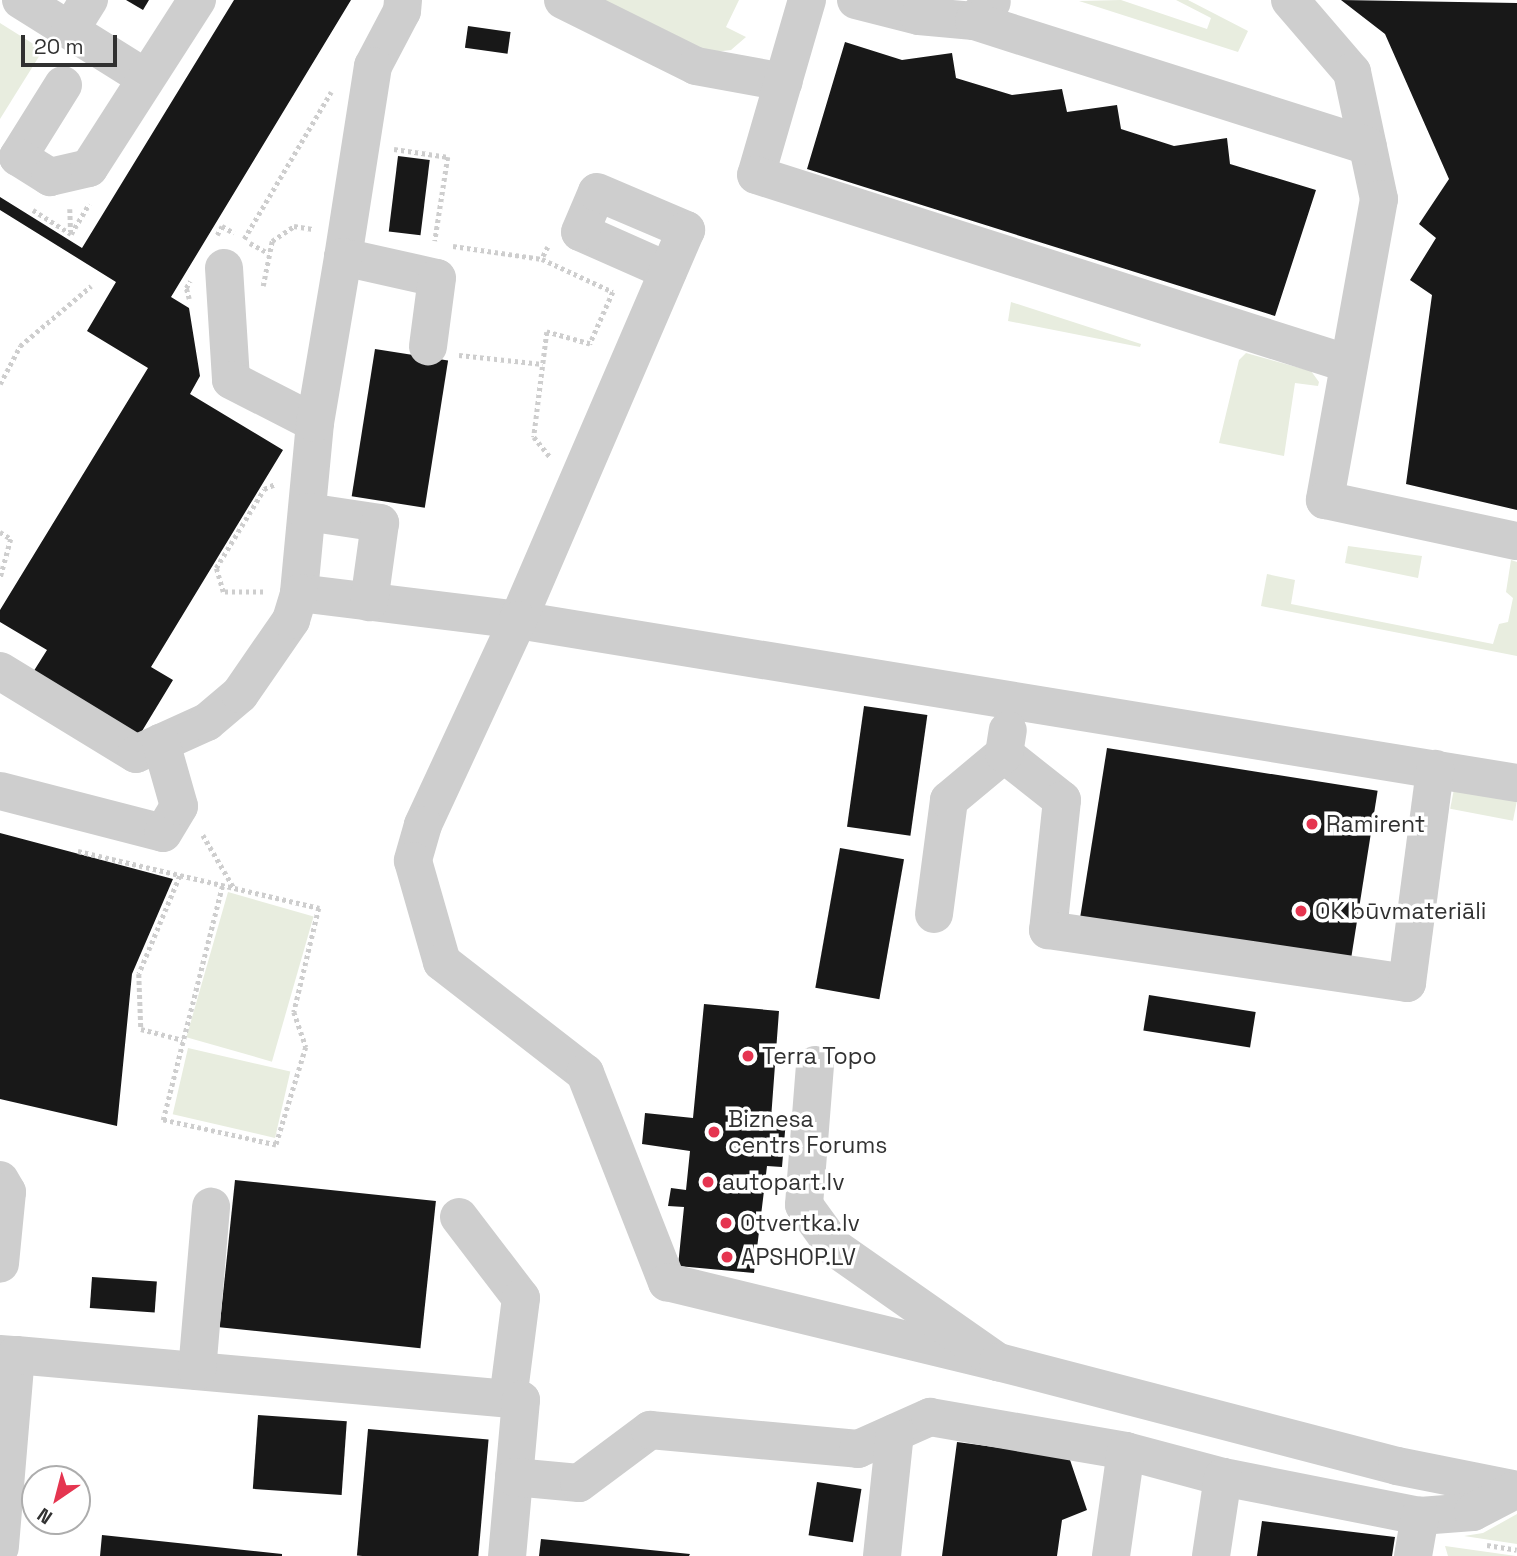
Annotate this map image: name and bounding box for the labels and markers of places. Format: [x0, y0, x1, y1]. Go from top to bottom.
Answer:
place label: Ramirent [1326, 810, 1425, 838]
marker: Ramirent [1304, 816, 1320, 832]
place label: OK būvmateriāli [1315, 897, 1486, 925]
marker: OK būvmateriāli [1293, 903, 1309, 919]
place label: Terra Topo [762, 1042, 877, 1070]
marker: Terra Topo [740, 1048, 756, 1064]
place label: Biznesa centrs Forums [728, 1105, 887, 1159]
marker: Biznesa centrs Forums [706, 1124, 722, 1140]
place label: autopart.lv [722, 1168, 845, 1196]
marker: autopart.lv [700, 1174, 716, 1190]
place label: Otvertka.lv [740, 1209, 860, 1237]
marker: Otvertka.lv [718, 1215, 734, 1231]
place label: APSHOP.LV [741, 1243, 856, 1271]
marker: APSHOP.LV [719, 1249, 735, 1265]

